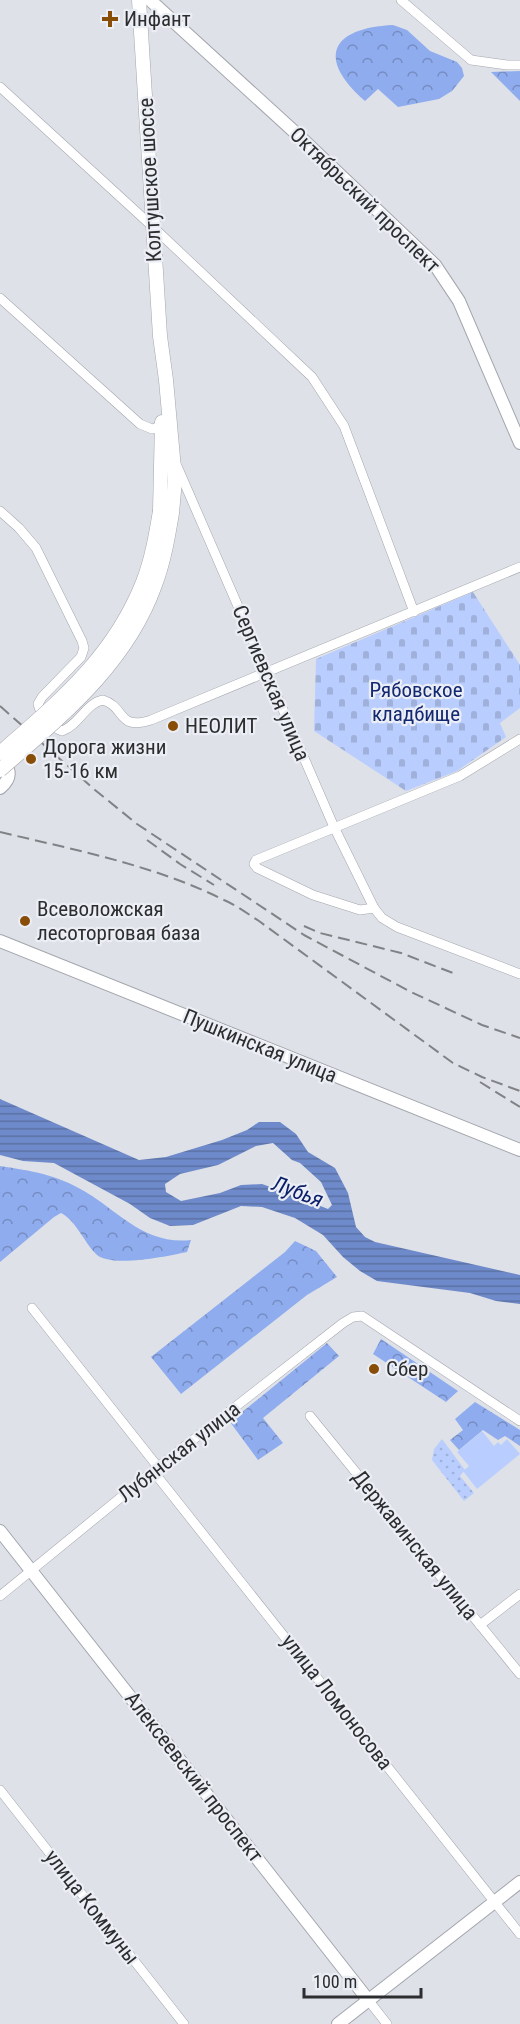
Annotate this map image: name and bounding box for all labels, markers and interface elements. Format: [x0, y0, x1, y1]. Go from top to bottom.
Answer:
place label: Инфант [124, 7, 191, 31]
marker: Инфант [101, 10, 119, 28]
street label: Колтушское шоссе [134, 97, 166, 263]
street label: Октябрьский проспект [285, 122, 445, 278]
street label: Сергиевская улица [227, 602, 315, 764]
park label: Рябовское кладбище [369, 678, 463, 726]
place label: НЕОЛИТ [185, 714, 257, 738]
marker: НЕОЛИТ [166, 719, 180, 733]
place label: Дорога жизни 15-16 км [43, 735, 166, 783]
marker: Дорога жизни 15-16 км [24, 752, 38, 766]
place label: Всеволожская лесоторговая база [37, 897, 200, 945]
marker: Всеволожская лесоторговая база [18, 914, 32, 928]
street label: Пушкинская улица [180, 1004, 340, 1088]
water label: Лубья [268, 1170, 327, 1212]
place label: Сбер [386, 1357, 428, 1381]
marker: Сбер [367, 1362, 381, 1376]
street label: Лубянская улица [113, 1397, 245, 1507]
street label: Державинская улица [347, 1465, 483, 1625]
street label: улица Ломоносова [277, 1629, 397, 1775]
street label: Алексеевский проспект [120, 1687, 268, 1867]
street label: улица Коммуны [40, 1845, 144, 1969]
scale bar [304, 1961, 421, 1999]
text: 100 m [313, 1971, 357, 1992]

